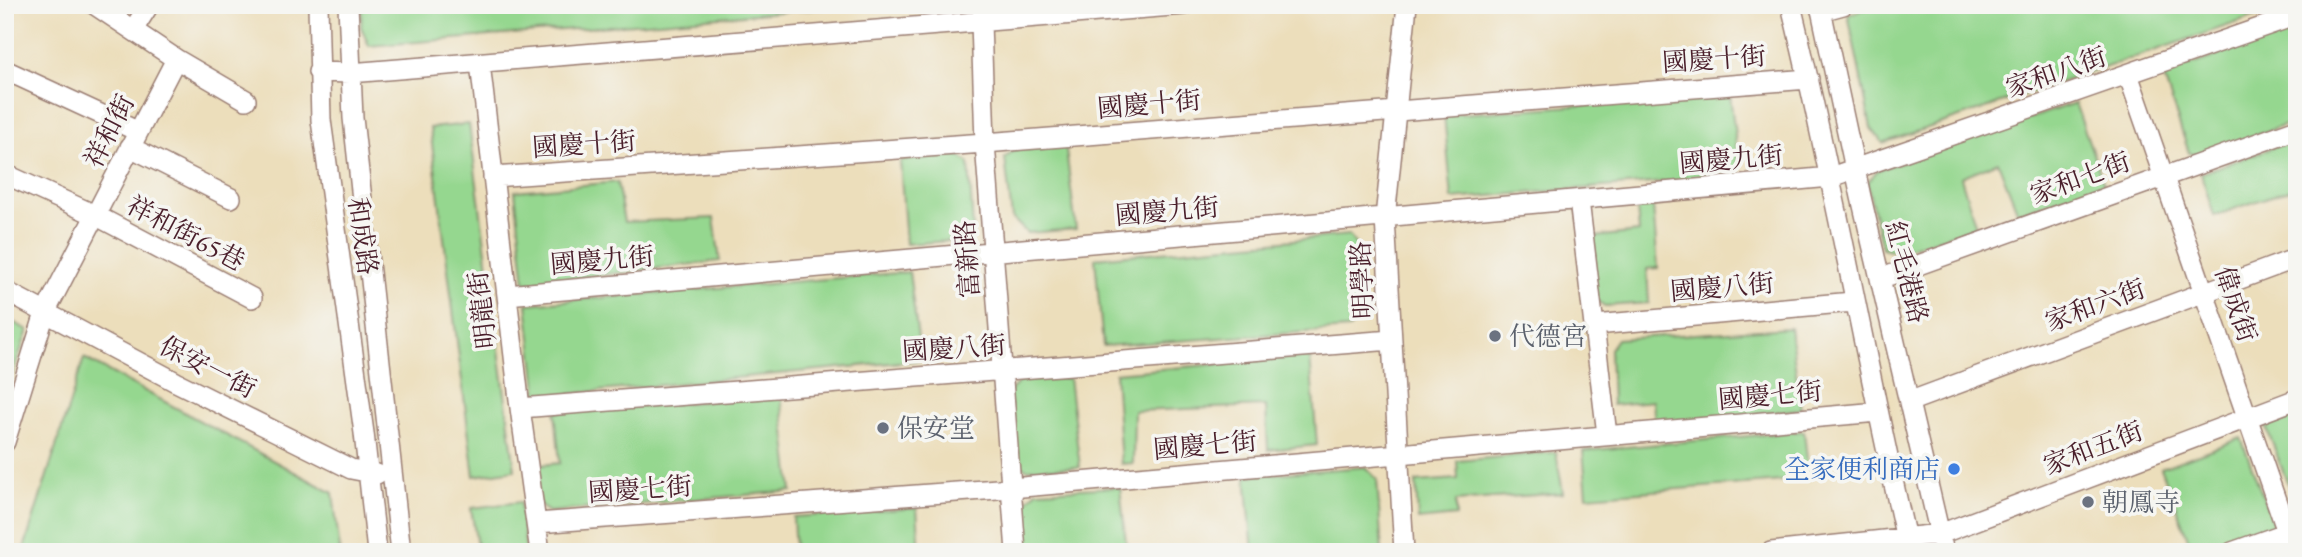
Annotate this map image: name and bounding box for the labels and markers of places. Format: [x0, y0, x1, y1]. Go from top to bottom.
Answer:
place label: 代德宮 [1509, 319, 1587, 353]
marker: 代德宮 [1487, 328, 1503, 344]
place label: 保安堂 [897, 411, 975, 445]
marker: 保安堂 [875, 420, 891, 436]
place label: 全家便利商店 [1784, 452, 1940, 486]
marker: 全家便利商店 [1946, 461, 1962, 477]
place label: 朝鳳寺 [2102, 485, 2180, 519]
marker: 朝鳳寺 [2080, 494, 2096, 510]

